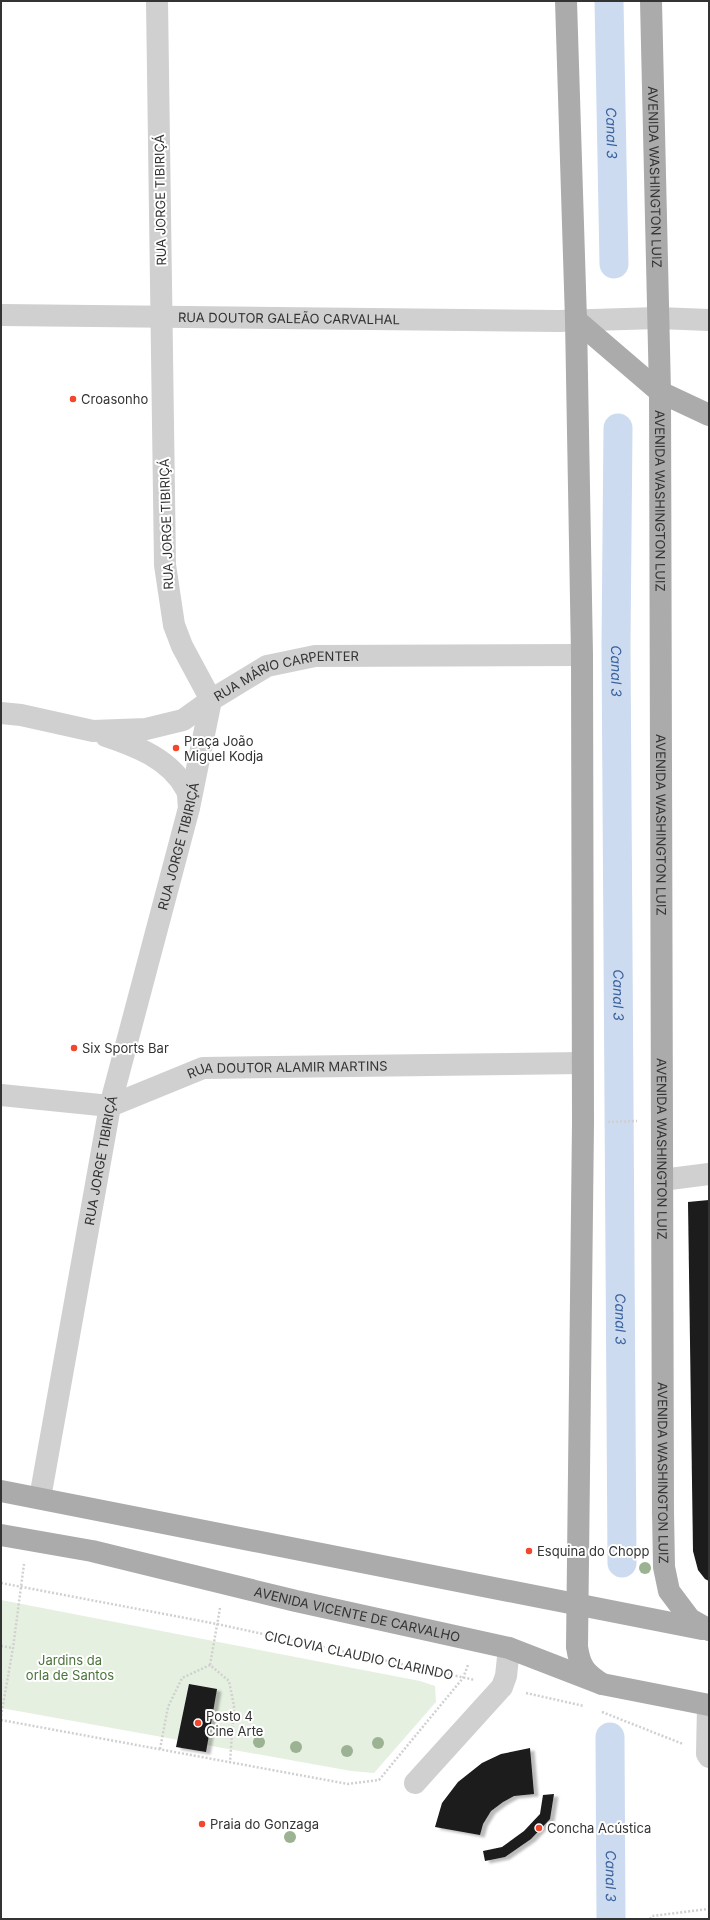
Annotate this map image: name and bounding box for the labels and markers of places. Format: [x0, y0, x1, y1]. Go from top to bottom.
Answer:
place label: Croasonho [81, 391, 148, 407]
marker: Croasonho [68, 394, 78, 404]
place label: Praça João Miguel Kodja [184, 733, 263, 764]
marker: Praça João Miguel Kodja [171, 743, 181, 753]
place label: Six Sports Bar [82, 1040, 169, 1056]
marker: Six Sports Bar [69, 1043, 79, 1053]
place label: Esquina do Chopp [537, 1543, 649, 1559]
marker: Esquina do Chopp [524, 1546, 534, 1556]
place label: Posto 4 Cine Arte [206, 1708, 263, 1739]
marker: Posto 4 Cine Arte [193, 1718, 203, 1728]
place label: Praia do Gonzaga [210, 1816, 319, 1832]
marker: Praia do Gonzaga [197, 1819, 207, 1829]
place label: Concha Acústica [547, 1820, 651, 1836]
marker: Concha Acústica [534, 1823, 544, 1833]

